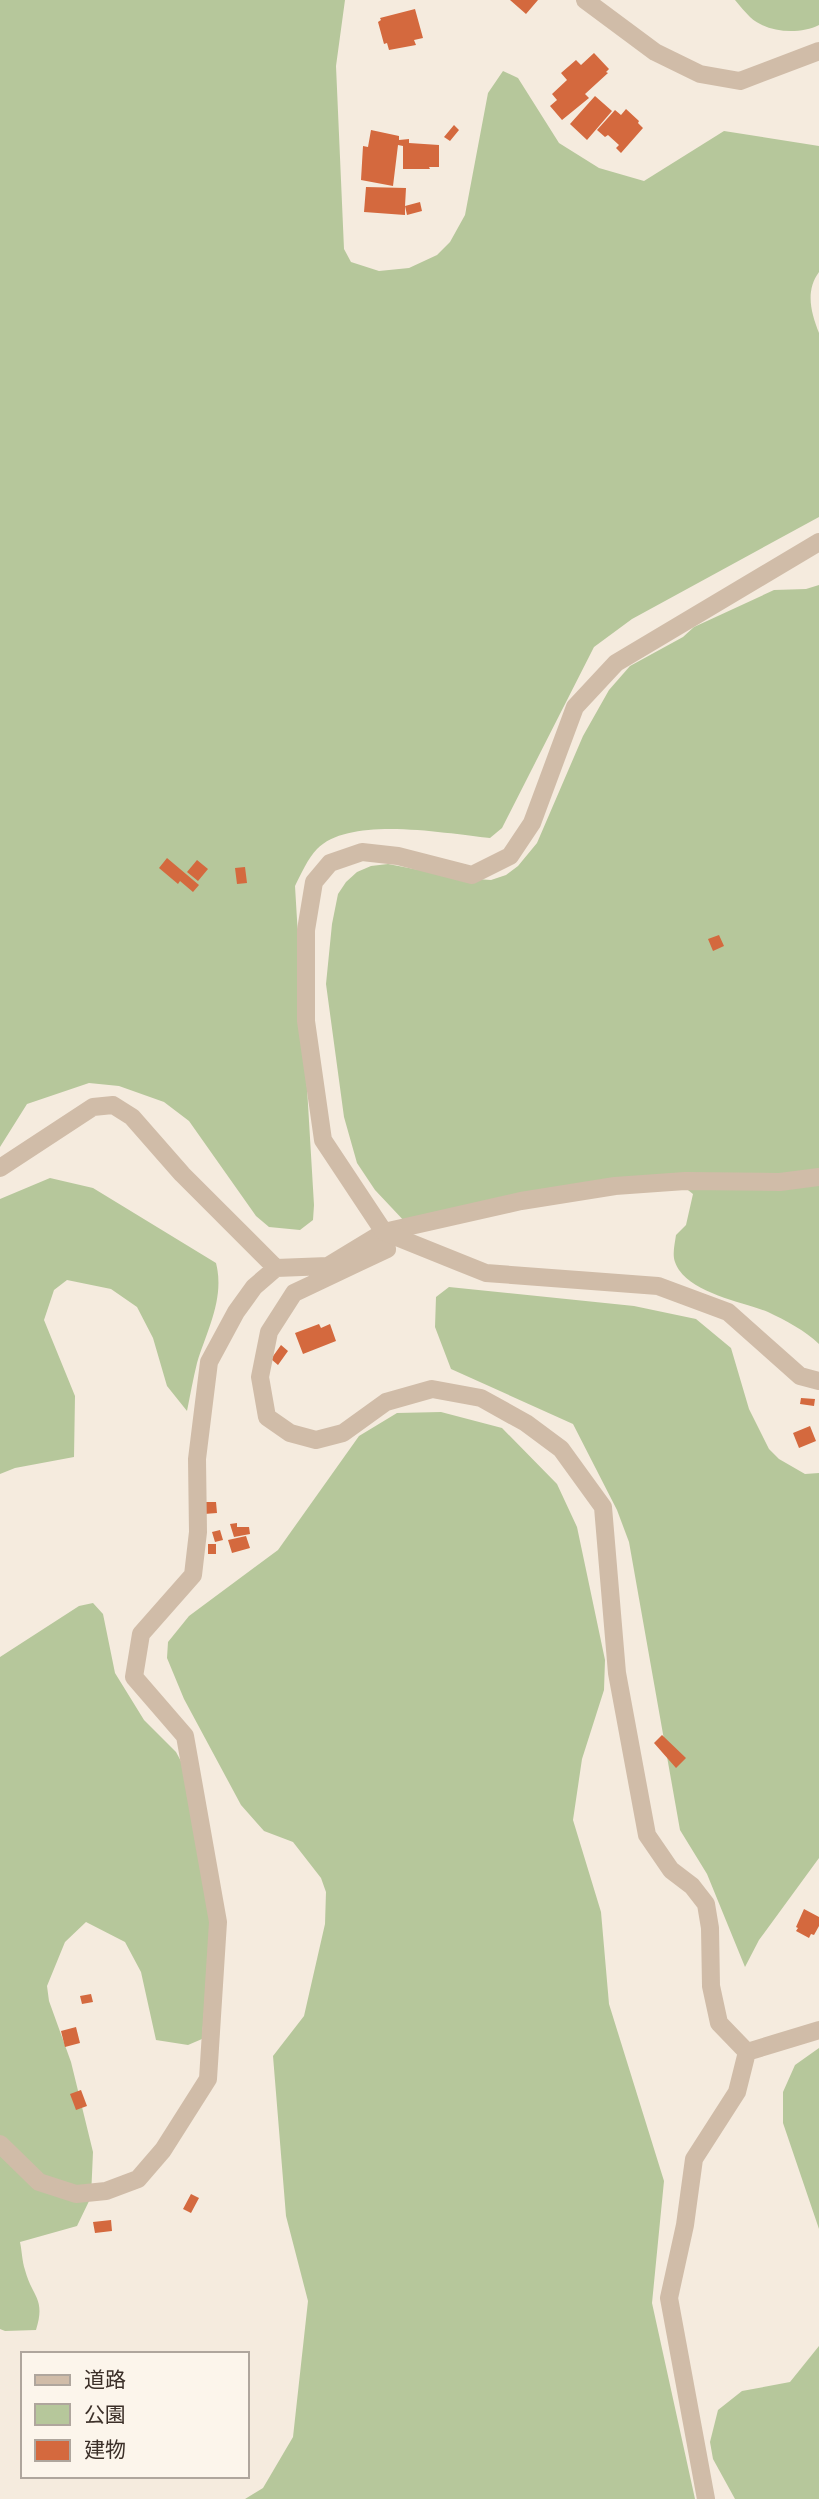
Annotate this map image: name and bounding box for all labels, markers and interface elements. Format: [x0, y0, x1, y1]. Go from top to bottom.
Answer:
legend [21, 2352, 248, 2478]
text: 道路 [84, 2367, 126, 2392]
text: 公園 [84, 2402, 126, 2427]
text: 建物 [84, 2437, 126, 2462]

